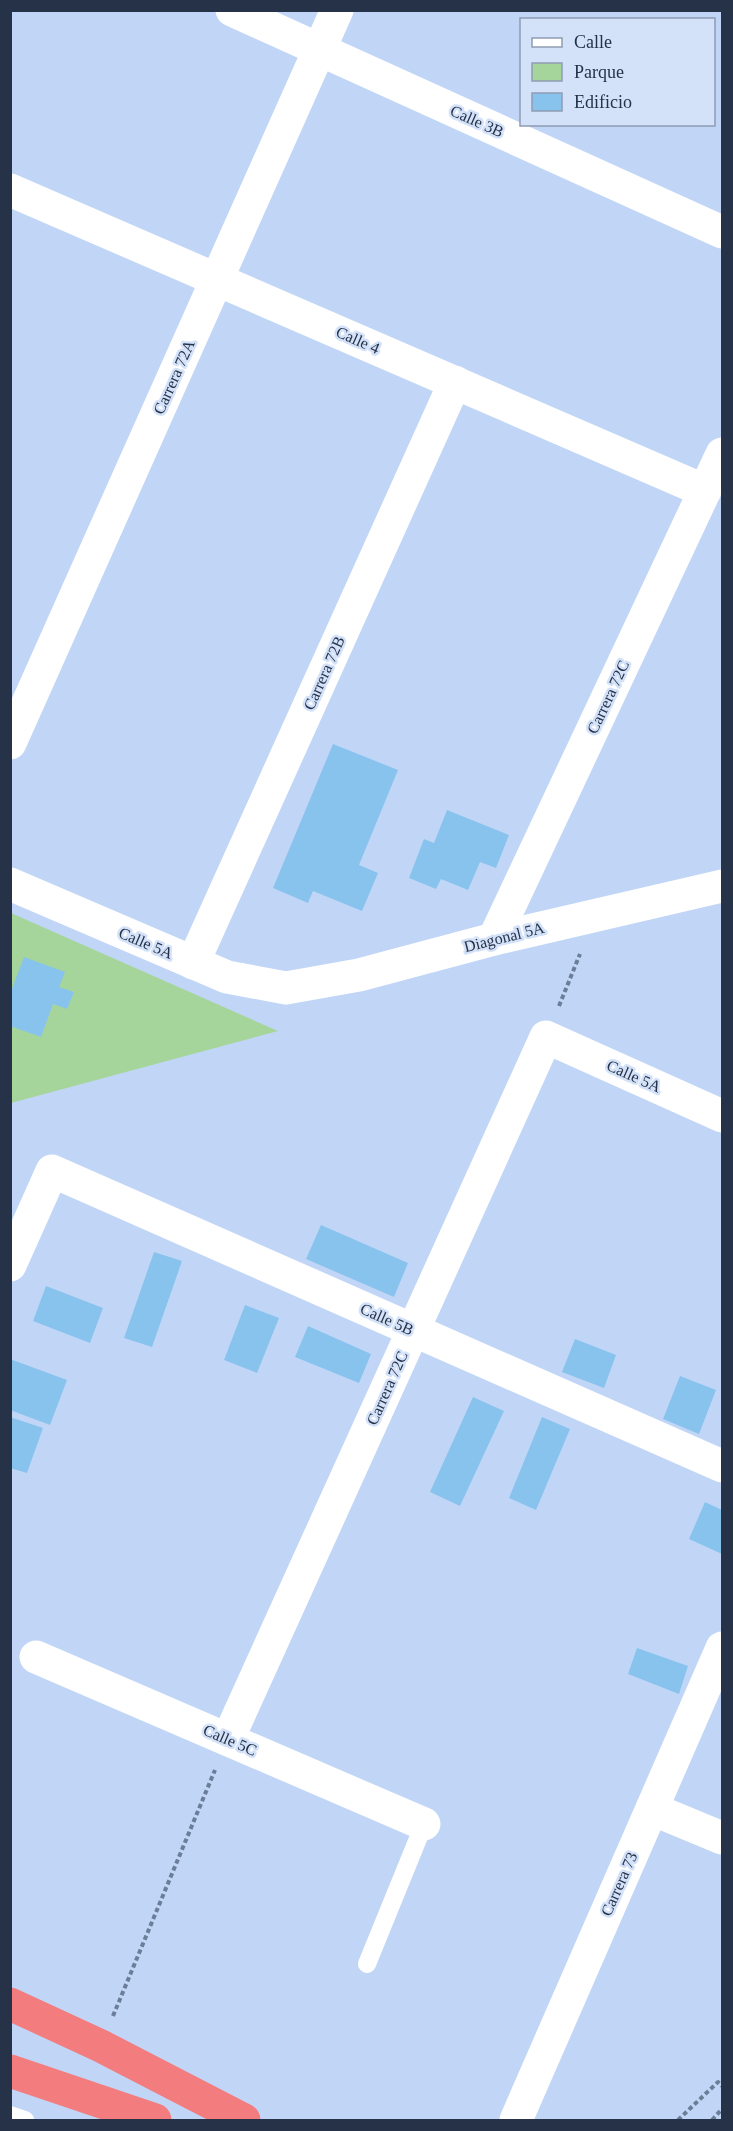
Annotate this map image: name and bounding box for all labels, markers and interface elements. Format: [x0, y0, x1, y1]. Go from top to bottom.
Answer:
legend [520, 18, 715, 126]
text: Calle [574, 32, 612, 52]
text: Parque [574, 62, 624, 82]
text: Edificio [574, 92, 632, 112]
street label: Calle 3B [448, 102, 506, 140]
street label: Calle 4 [334, 323, 382, 357]
street label: Carrera 72A [150, 337, 198, 417]
street label: Carrera 72B [300, 634, 348, 712]
street label: Carrera 72C [584, 658, 632, 736]
street label: Diagonal 5A [462, 919, 547, 956]
street label: Calle 5A [116, 924, 176, 962]
street label: Calle 5A [604, 1057, 664, 1096]
street label: Calle 5B [358, 1300, 416, 1338]
street label: Carrera 72C [363, 1349, 411, 1427]
street label: Calle 5C [201, 1721, 259, 1759]
street label: Carrera 73 [597, 1849, 641, 1919]

